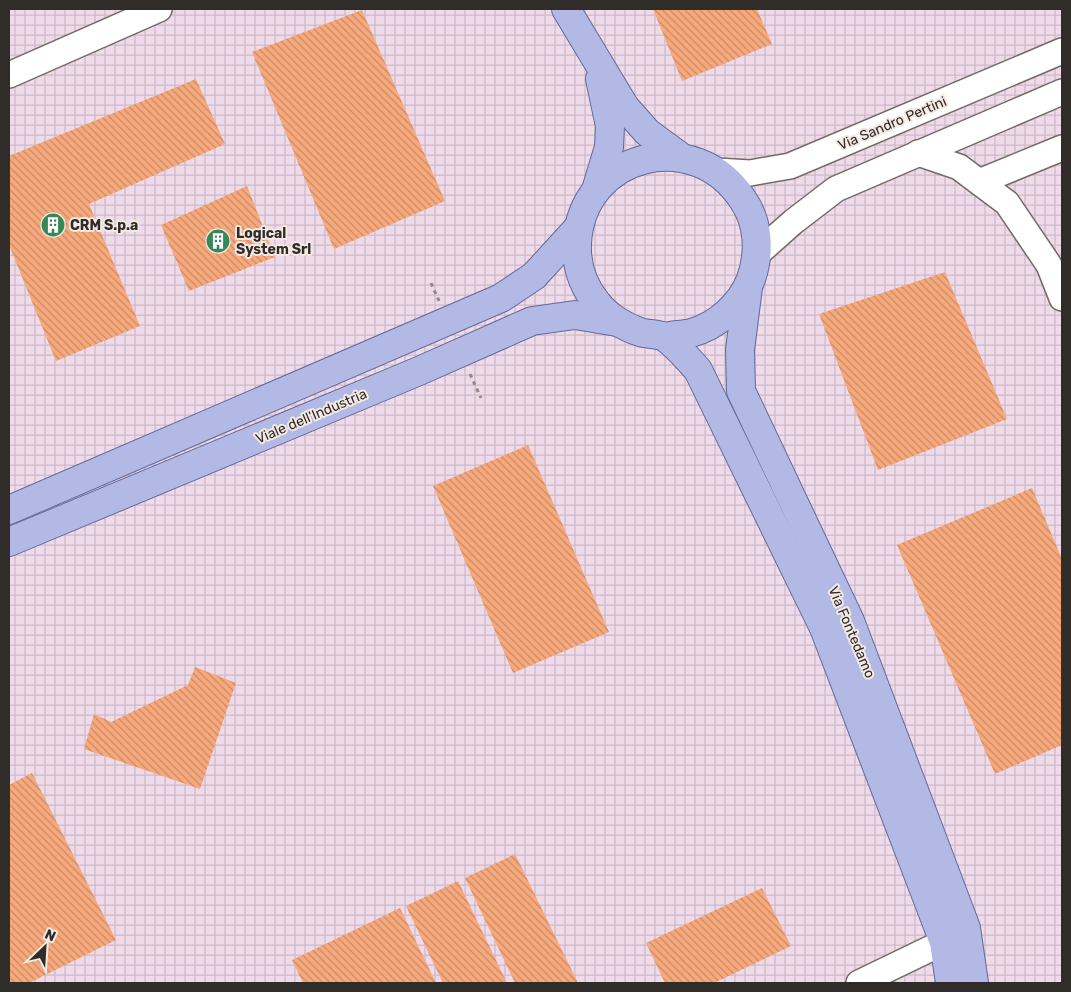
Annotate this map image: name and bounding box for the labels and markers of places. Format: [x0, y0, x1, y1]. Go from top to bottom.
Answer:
building icon: CRM S.p.a [40, 212, 66, 238]
place label: CRM S.p.a [70, 217, 138, 234]
place label: Logical System Srl [236, 225, 311, 258]
building icon: Logical System Srl [205, 228, 231, 254]

